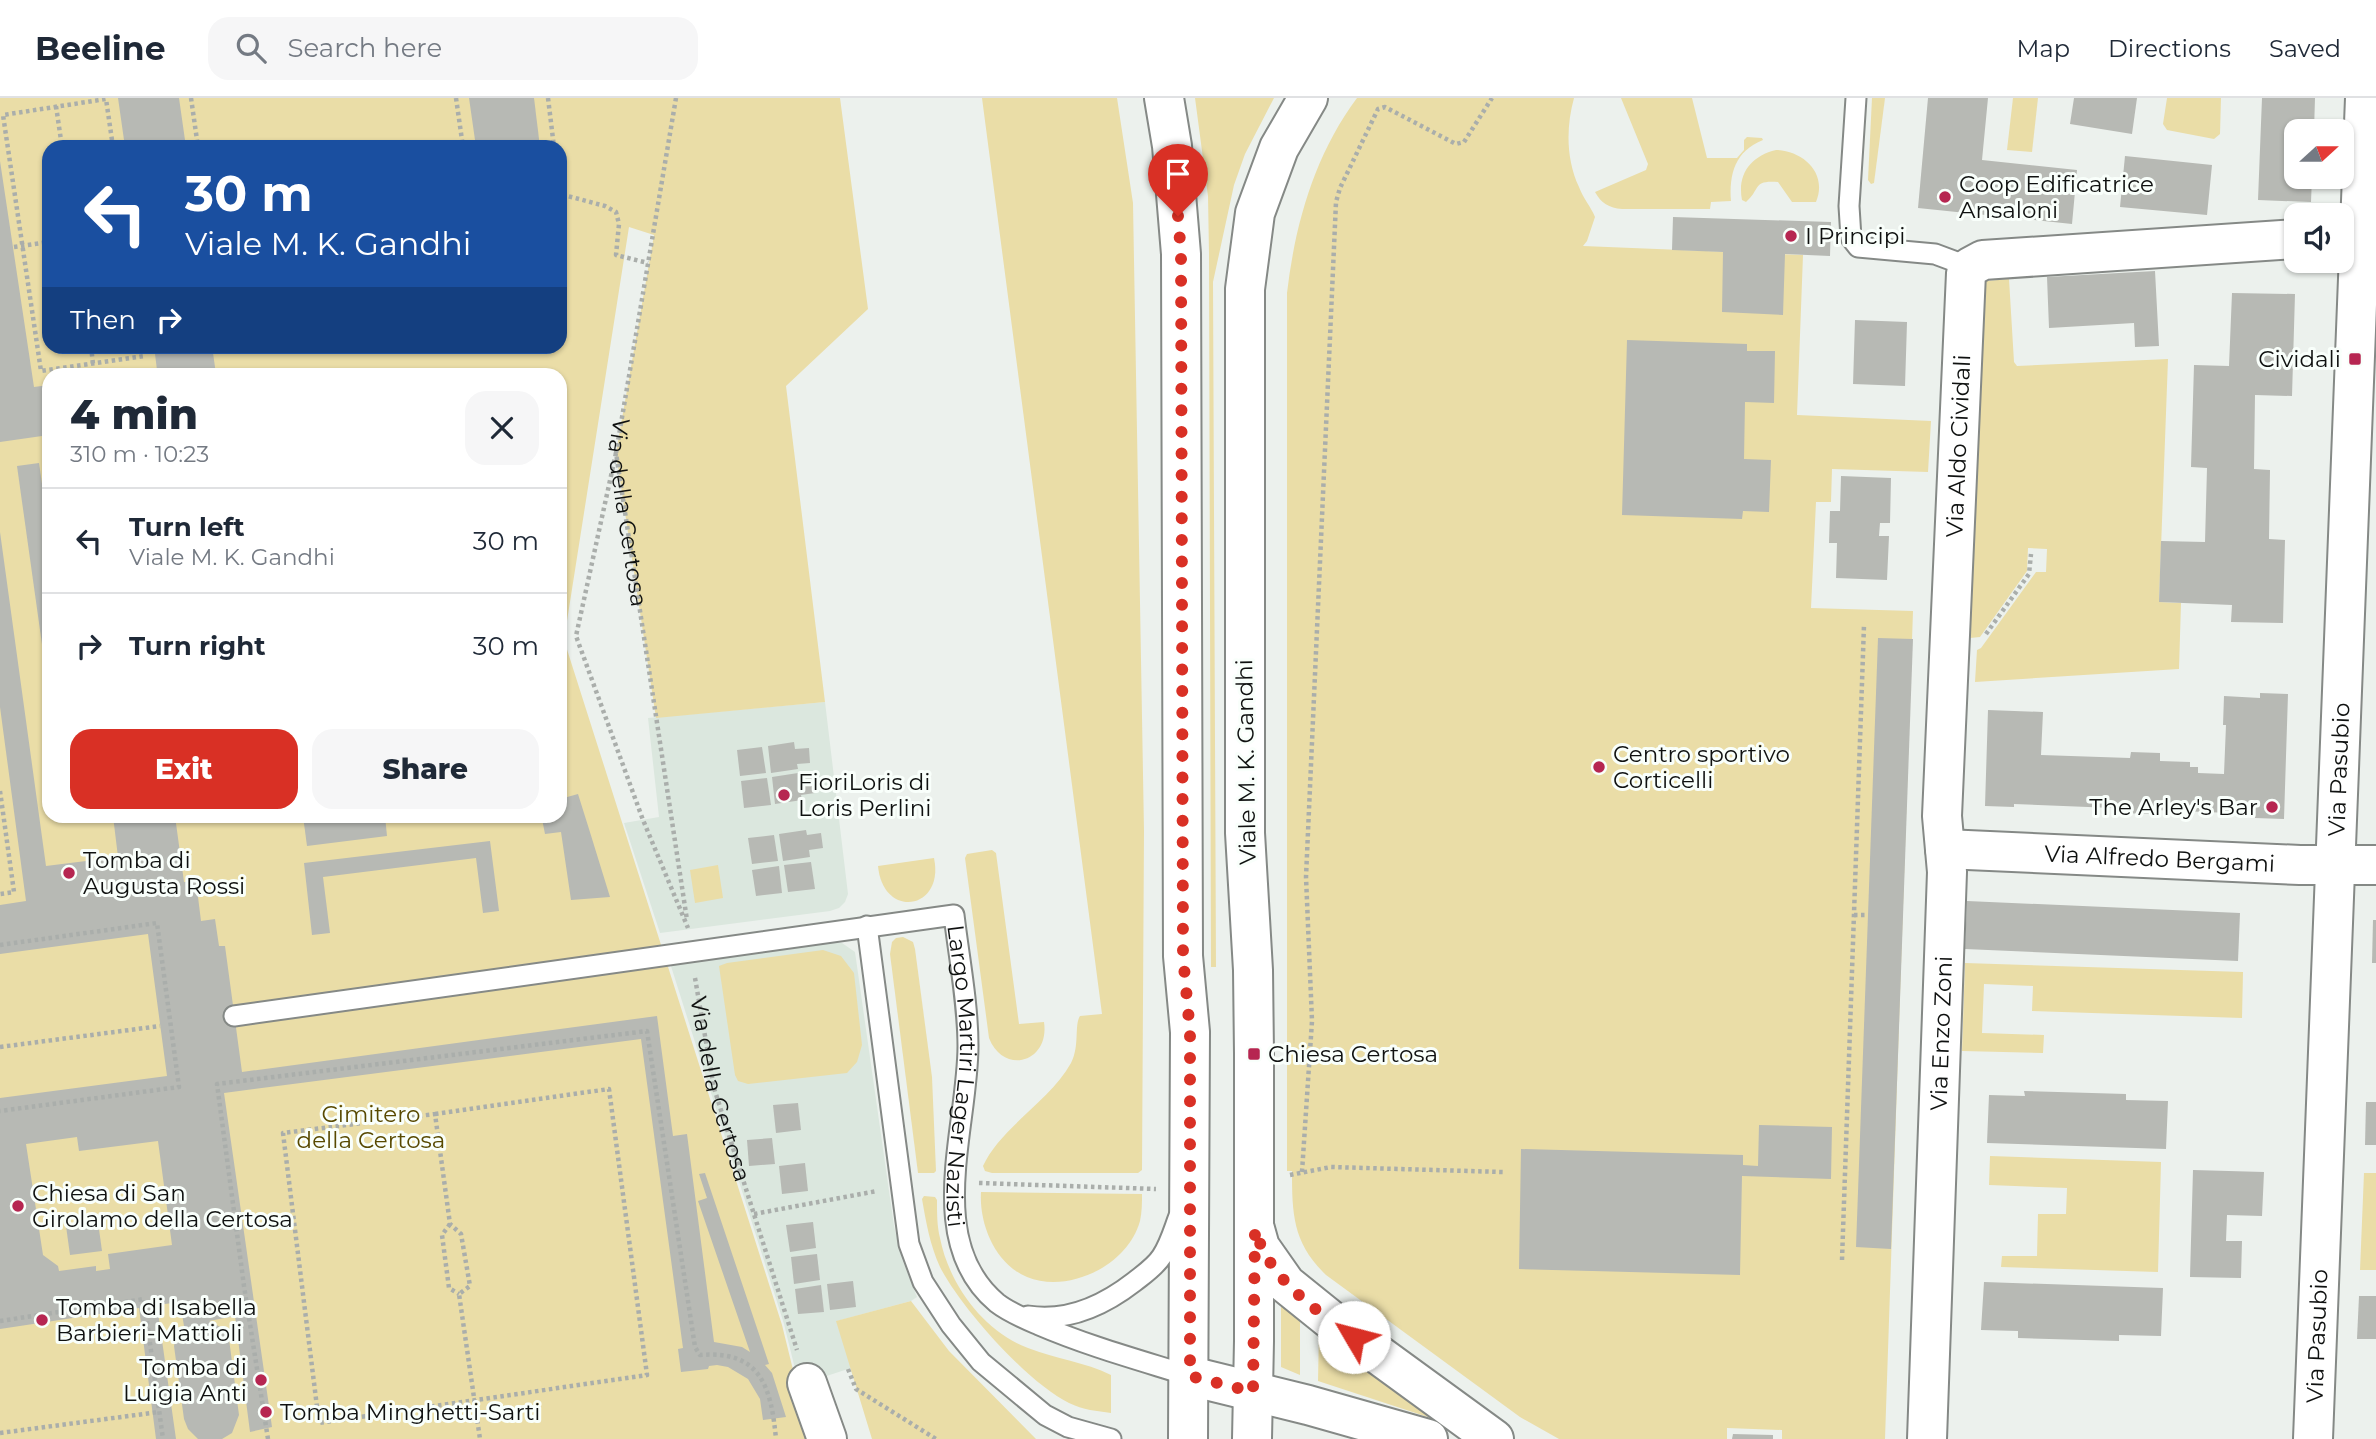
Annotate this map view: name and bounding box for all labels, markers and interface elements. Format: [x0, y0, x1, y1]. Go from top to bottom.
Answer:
search box [208, 17, 698, 80]
text: Beeline [35, 28, 166, 68]
icon: search [232, 29, 270, 67]
text: Search here [288, 32, 442, 64]
text: Map [2017, 34, 2070, 63]
text: Directions [2108, 34, 2231, 63]
text: Saved [2269, 34, 2341, 63]
north arrow [2284, 119, 2354, 189]
map controls [2284, 119, 2354, 273]
pin [1148, 144, 1208, 216]
icon: arrive [1159, 155, 1197, 193]
text: 30 m [185, 164, 313, 223]
icon: left [70, 168, 161, 259]
place label: Coop Edificatrice Ansaloni [1959, 170, 2154, 224]
marker: Coop Edificatrice Ansaloni [1937, 189, 1953, 205]
button: sound [2284, 203, 2354, 273]
place label: I Principi [1805, 222, 1906, 250]
text: Viale M. K. Gandhi [185, 224, 471, 263]
marker: I Principi [1783, 228, 1799, 244]
icon: right [150, 301, 188, 339]
text: Then [70, 304, 136, 336]
place label: Cividali [2258, 345, 2341, 373]
marker: Cividali [2347, 351, 2363, 367]
street label: Via Aldo Cividali [1940, 354, 1976, 538]
text: 4 min [70, 388, 198, 440]
button: close [465, 391, 539, 465]
street label: Via della Certosa [602, 416, 653, 608]
text: 310 m · 10:23 [70, 440, 209, 468]
text: Turn left [129, 511, 245, 543]
icon: left [70, 522, 108, 560]
text: 30 m [473, 525, 539, 557]
text: Viale M. K. Gandhi [129, 543, 335, 571]
icon: right [70, 627, 108, 665]
text: Turn right [129, 630, 265, 662]
text: 30 m [473, 630, 539, 662]
street label: Viale M. K. Gandhi [1230, 659, 1262, 865]
street label: Via Pasubio [2322, 702, 2356, 837]
button: Exit [70, 729, 298, 809]
button: Share [312, 729, 539, 809]
place label: Centro sportivo Corticelli [1613, 740, 1790, 794]
marker: Centro sportivo Corticelli [1591, 759, 1607, 775]
place label: FioriLoris di Loris Perlini [798, 768, 932, 822]
marker: FioriLoris di Loris Perlini [776, 787, 792, 803]
place label: The Arley's Bar [2089, 793, 2258, 821]
marker: The Arley's Bar [2264, 799, 2280, 815]
street label: Via Alfredo Bergami [2044, 839, 2276, 878]
place label: Tomba di Augusta Rossi [83, 846, 245, 900]
marker: Tomba di Augusta Rossi [61, 865, 77, 881]
street label: Largo Martiri Lager Nazisti [940, 923, 982, 1229]
street label: Via Enzo Zoni [1925, 955, 1958, 1111]
street label: Via della Certosa [684, 994, 757, 1185]
place label: Chiesa Certosa [1268, 1040, 1438, 1068]
marker: Chiesa Certosa [1246, 1046, 1262, 1062]
park label: Cimitero della Certosa [297, 1100, 445, 1154]
place label: Chiesa di San Girolamo della Certosa [32, 1179, 293, 1233]
marker: Chiesa di San Girolamo della Certosa [10, 1198, 26, 1214]
street label: Via Pasubio [2300, 1269, 2334, 1404]
place label: Tomba di Isabella Barbieri-Mattioli [56, 1293, 257, 1347]
position arrow [1317, 1300, 1391, 1374]
marker: Tomba di Isabella Barbieri-Mattioli [34, 1312, 50, 1328]
place label: Tomba di Luigia Anti [123, 1353, 247, 1407]
marker: Tomba di Luigia Anti [253, 1372, 269, 1388]
place label: Tomba Minghetti-Sarti [280, 1398, 541, 1426]
marker: Tomba Minghetti-Sarti [258, 1404, 274, 1420]

